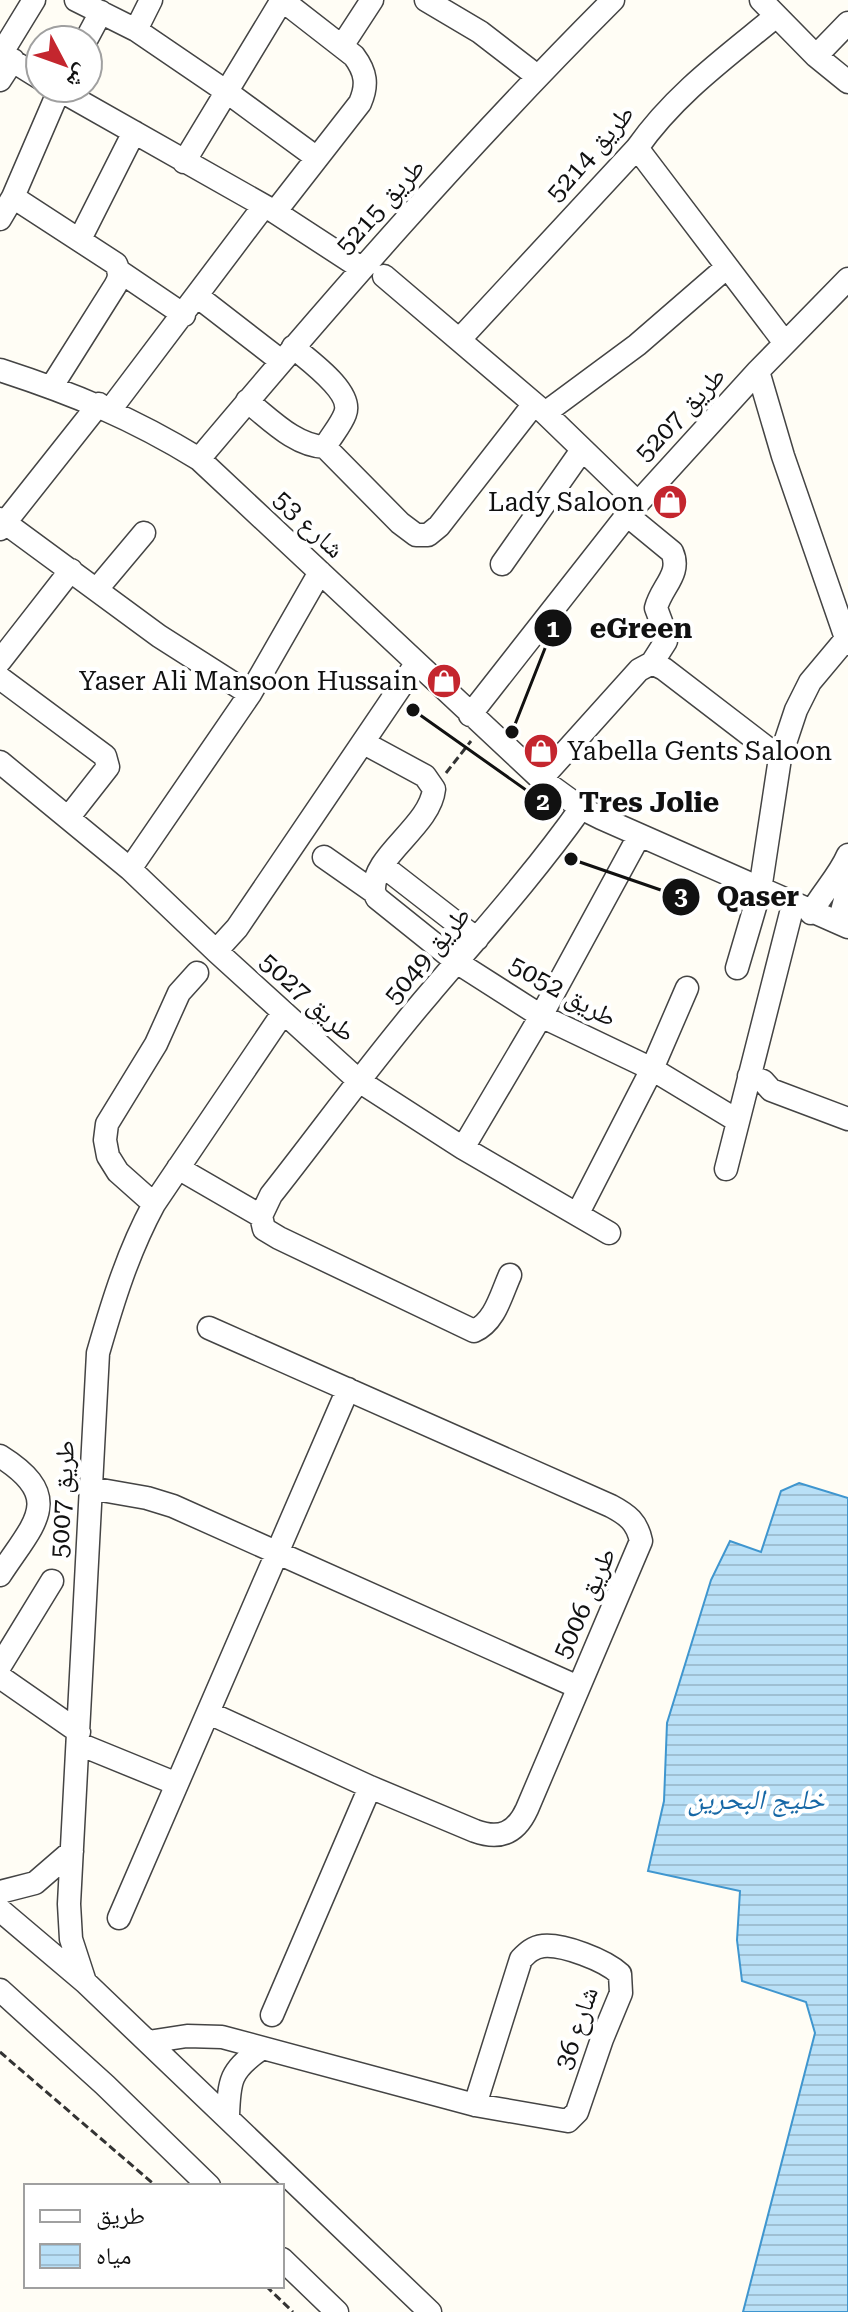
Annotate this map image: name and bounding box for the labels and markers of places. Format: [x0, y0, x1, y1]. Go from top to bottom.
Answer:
shop icon: Lady Saloon [651, 483, 689, 521]
place label: Lady Saloon [488, 487, 644, 517]
callout: eGreen [533, 602, 708, 654]
shop icon: Yaser Ali Mansoon Hussain [425, 662, 463, 700]
place label: Yaser Ali Mansoon Hussain [79, 666, 418, 696]
shop icon: Yabella Gents Saloon [522, 732, 560, 770]
place label: Yabella Gents Saloon [567, 736, 832, 766]
callout: Tres Jolie [523, 776, 736, 828]
callout: Qaser [661, 871, 816, 923]

